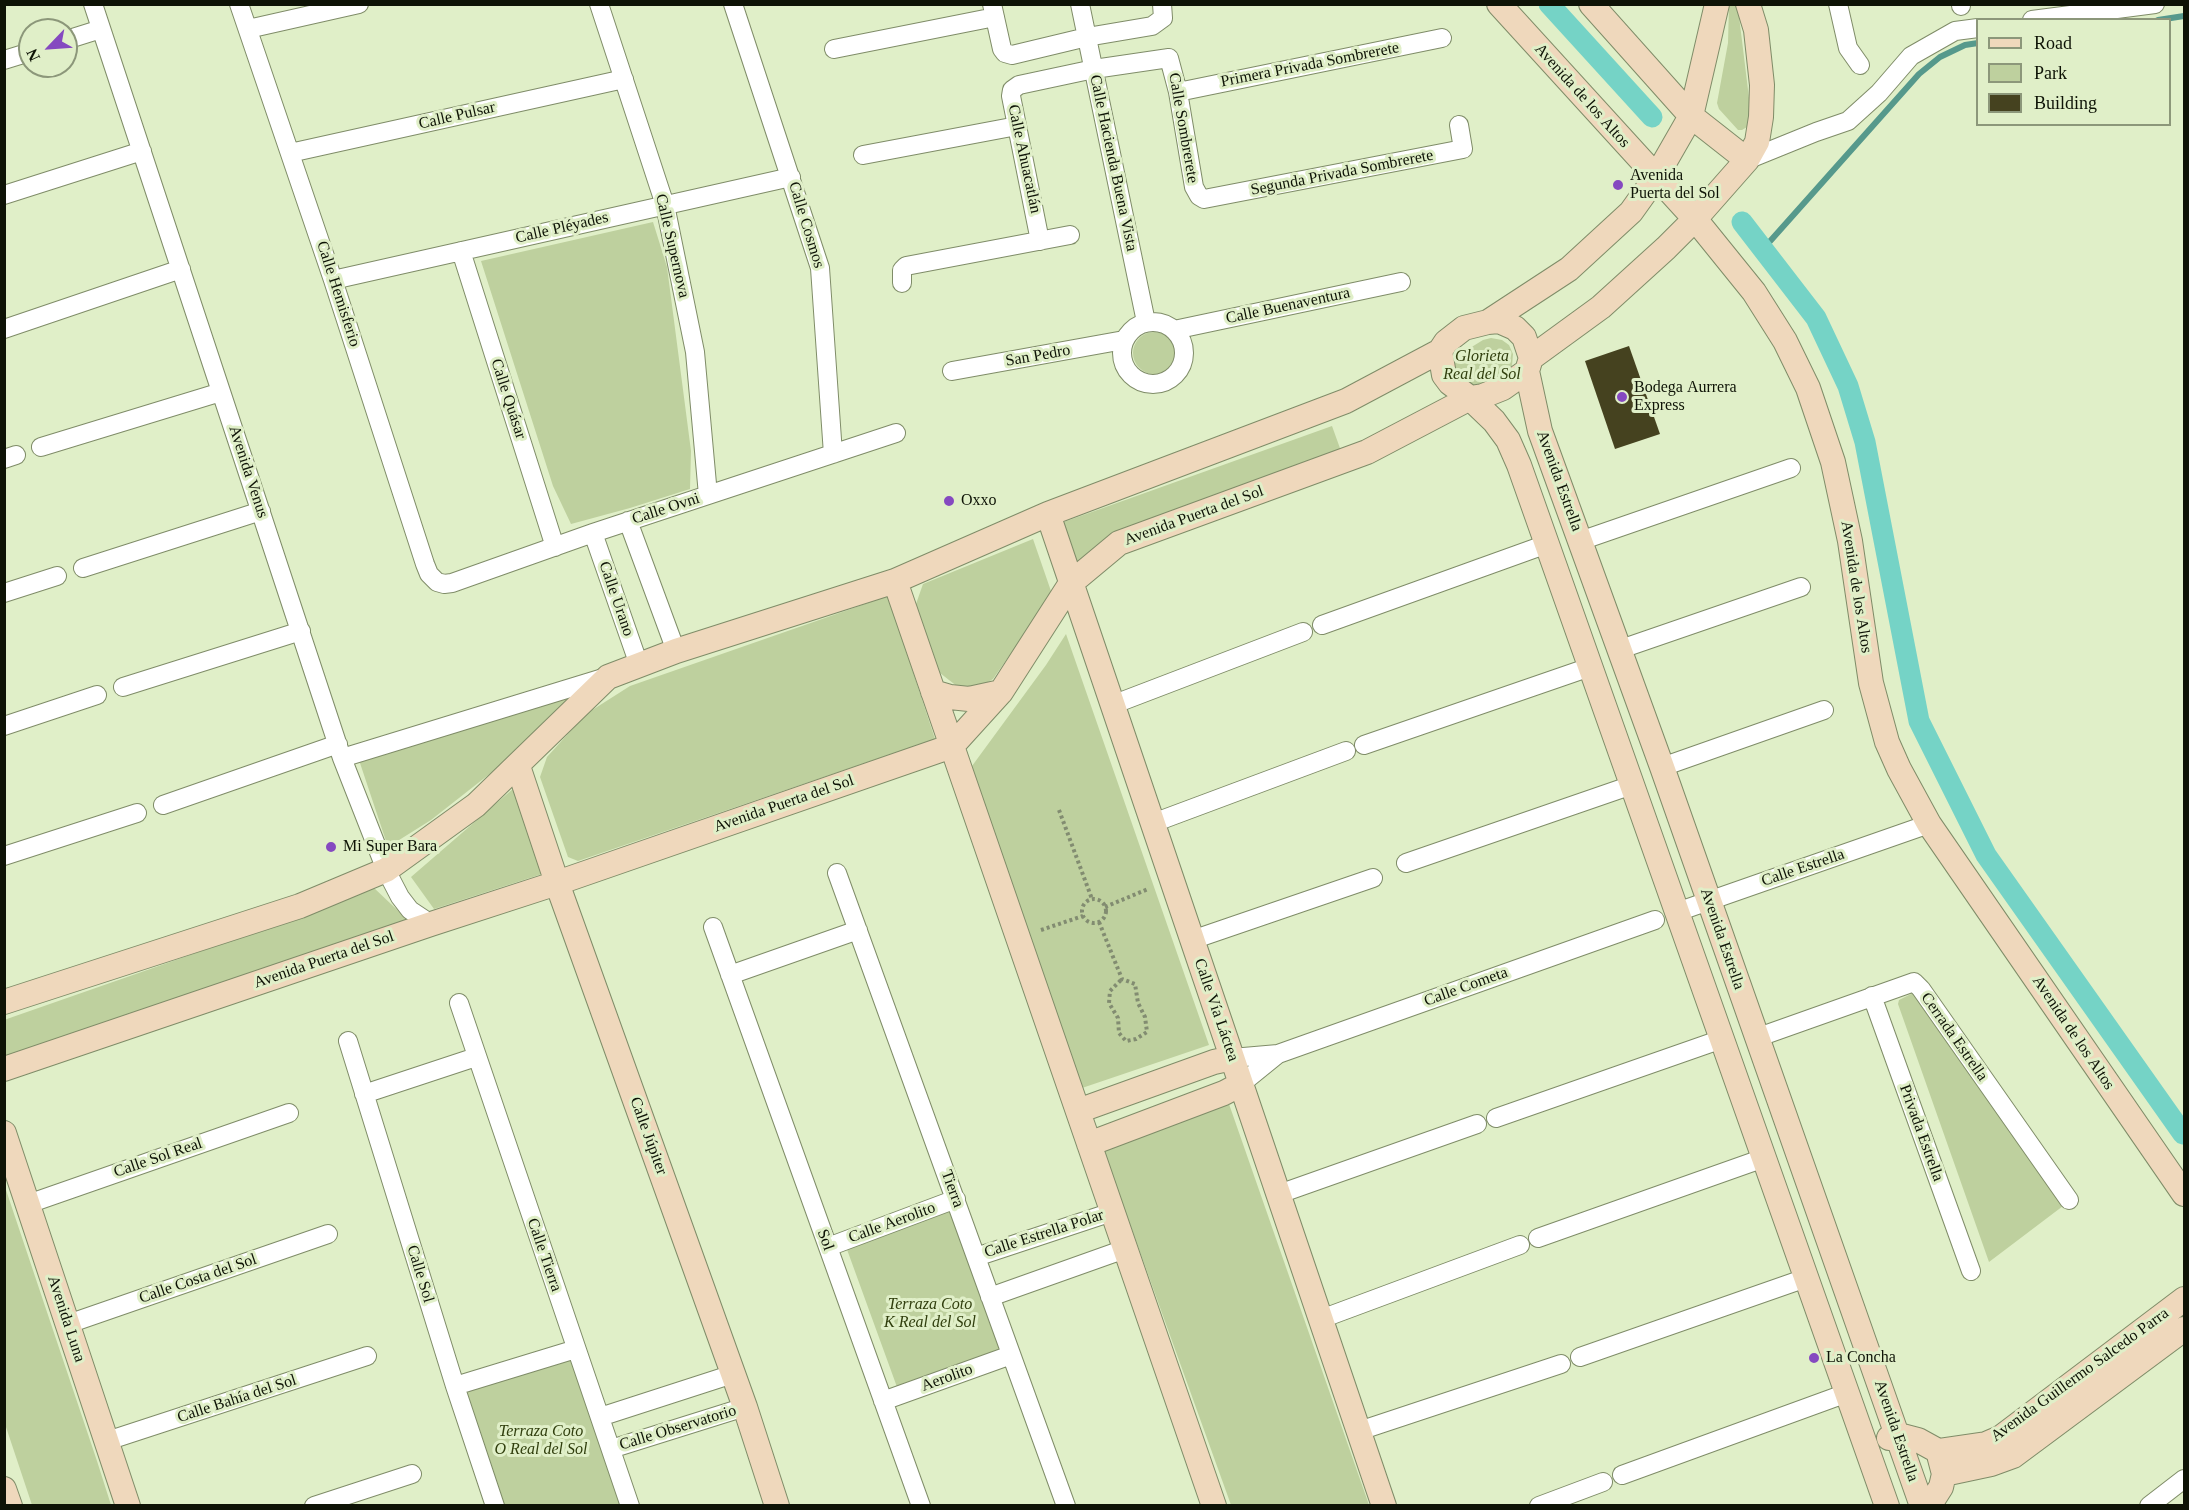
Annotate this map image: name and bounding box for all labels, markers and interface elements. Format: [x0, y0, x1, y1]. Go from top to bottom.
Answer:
north arrow [18, 18, 78, 78]
legend [1976, 18, 2171, 126]
text: Road [2034, 33, 2072, 53]
street label: Primera Privada Sombrerete [1219, 38, 1401, 92]
street label: Avenida de los Altos [1530, 40, 1634, 152]
text: N [23, 46, 43, 64]
text: Park [2034, 63, 2067, 83]
street label: Calle Sombrerete [1164, 71, 1202, 185]
street label: Calle Hacienda Buena Vista [1085, 73, 1141, 253]
text: Building [2034, 93, 2097, 113]
street label: Calle Pulsar [417, 98, 497, 134]
street label: Calle Ahuacatlán [1003, 103, 1045, 215]
street label: Segunda Privada Sombrerete [1249, 146, 1435, 200]
place label: Avenida Puerta del Sol [1630, 166, 1720, 204]
marker: Avenida Puerta del Sol [1611, 178, 1625, 192]
street label: Calle Cosmos [784, 179, 828, 271]
street label: Calle Supernova [651, 192, 693, 300]
street label: Calle Pléyades [514, 208, 610, 248]
street label: Calle Hemisferio [312, 239, 364, 349]
street label: Calle Buenaventura [1224, 283, 1352, 329]
street label: San Pedro [1004, 341, 1072, 371]
park label: Glorieta Real del Sol [1443, 347, 1521, 385]
street label: Calle Quásar [486, 357, 530, 441]
place label: Bodega Aurrera Express [1634, 378, 1737, 416]
marker: Bodega Aurrera Express [1615, 390, 1629, 404]
street label: Avenida Venus [224, 423, 272, 521]
street label: Avenida Estrella [1532, 428, 1586, 534]
street label: Avenida Puerta del Sol [1122, 482, 1266, 550]
street label: Calle Ovni [630, 489, 702, 529]
place label: Oxxo [961, 491, 997, 511]
marker: Oxxo [942, 494, 956, 508]
street label: Avenida de los Altos [1836, 520, 1876, 654]
street label: Calle Urano [594, 559, 638, 639]
street label: Avenida Puerta del Sol [711, 771, 857, 837]
place label: Mi Super Bara [343, 837, 437, 857]
marker: Mi Super Bara [324, 840, 338, 854]
street label: Calle Estrella [1759, 845, 1847, 891]
street label: Avenida Estrella [1696, 886, 1748, 992]
street label: Avenida Puerta del Sol [251, 927, 397, 993]
street label: Calle Vía Láctea [1189, 956, 1243, 1064]
street label: Calle Cometa [1422, 963, 1510, 1011]
street label: Avenida de los Altos [2028, 972, 2118, 1094]
street label: Cerrada Estrella [1916, 989, 1992, 1085]
street label: Privada Estrella [1895, 1082, 1947, 1184]
street label: Calle Júpiter [625, 1095, 671, 1177]
street label: Calle Sol Real [111, 1134, 205, 1182]
street label: Tierra [936, 1168, 968, 1210]
street label: Calle Aerolito [846, 1198, 938, 1248]
street label: Calle Estrella Polar [982, 1206, 1106, 1262]
street label: Calle Tierra [523, 1216, 565, 1294]
street label: Sol [812, 1227, 838, 1253]
street label: Calle Sol [402, 1243, 438, 1305]
street label: Calle Costa del Sol [137, 1250, 259, 1308]
street label: Avenida Luna [43, 1273, 89, 1365]
park label: Terraza Coto K Real del Sol [884, 1295, 976, 1333]
street label: Avenida Guillermo Salcedo Parra [1987, 1304, 2173, 1446]
place label: La Concha [1826, 1348, 1896, 1368]
marker: La Concha [1807, 1351, 1821, 1365]
street label: Aerolito [919, 1360, 975, 1396]
street label: Calle Bahía del Sol [175, 1371, 299, 1427]
street label: Avenida Estrella [1870, 1378, 1922, 1484]
street label: Calle Observatorio [617, 1401, 739, 1455]
park label: Terraza Coto O Real del Sol [495, 1422, 587, 1460]

